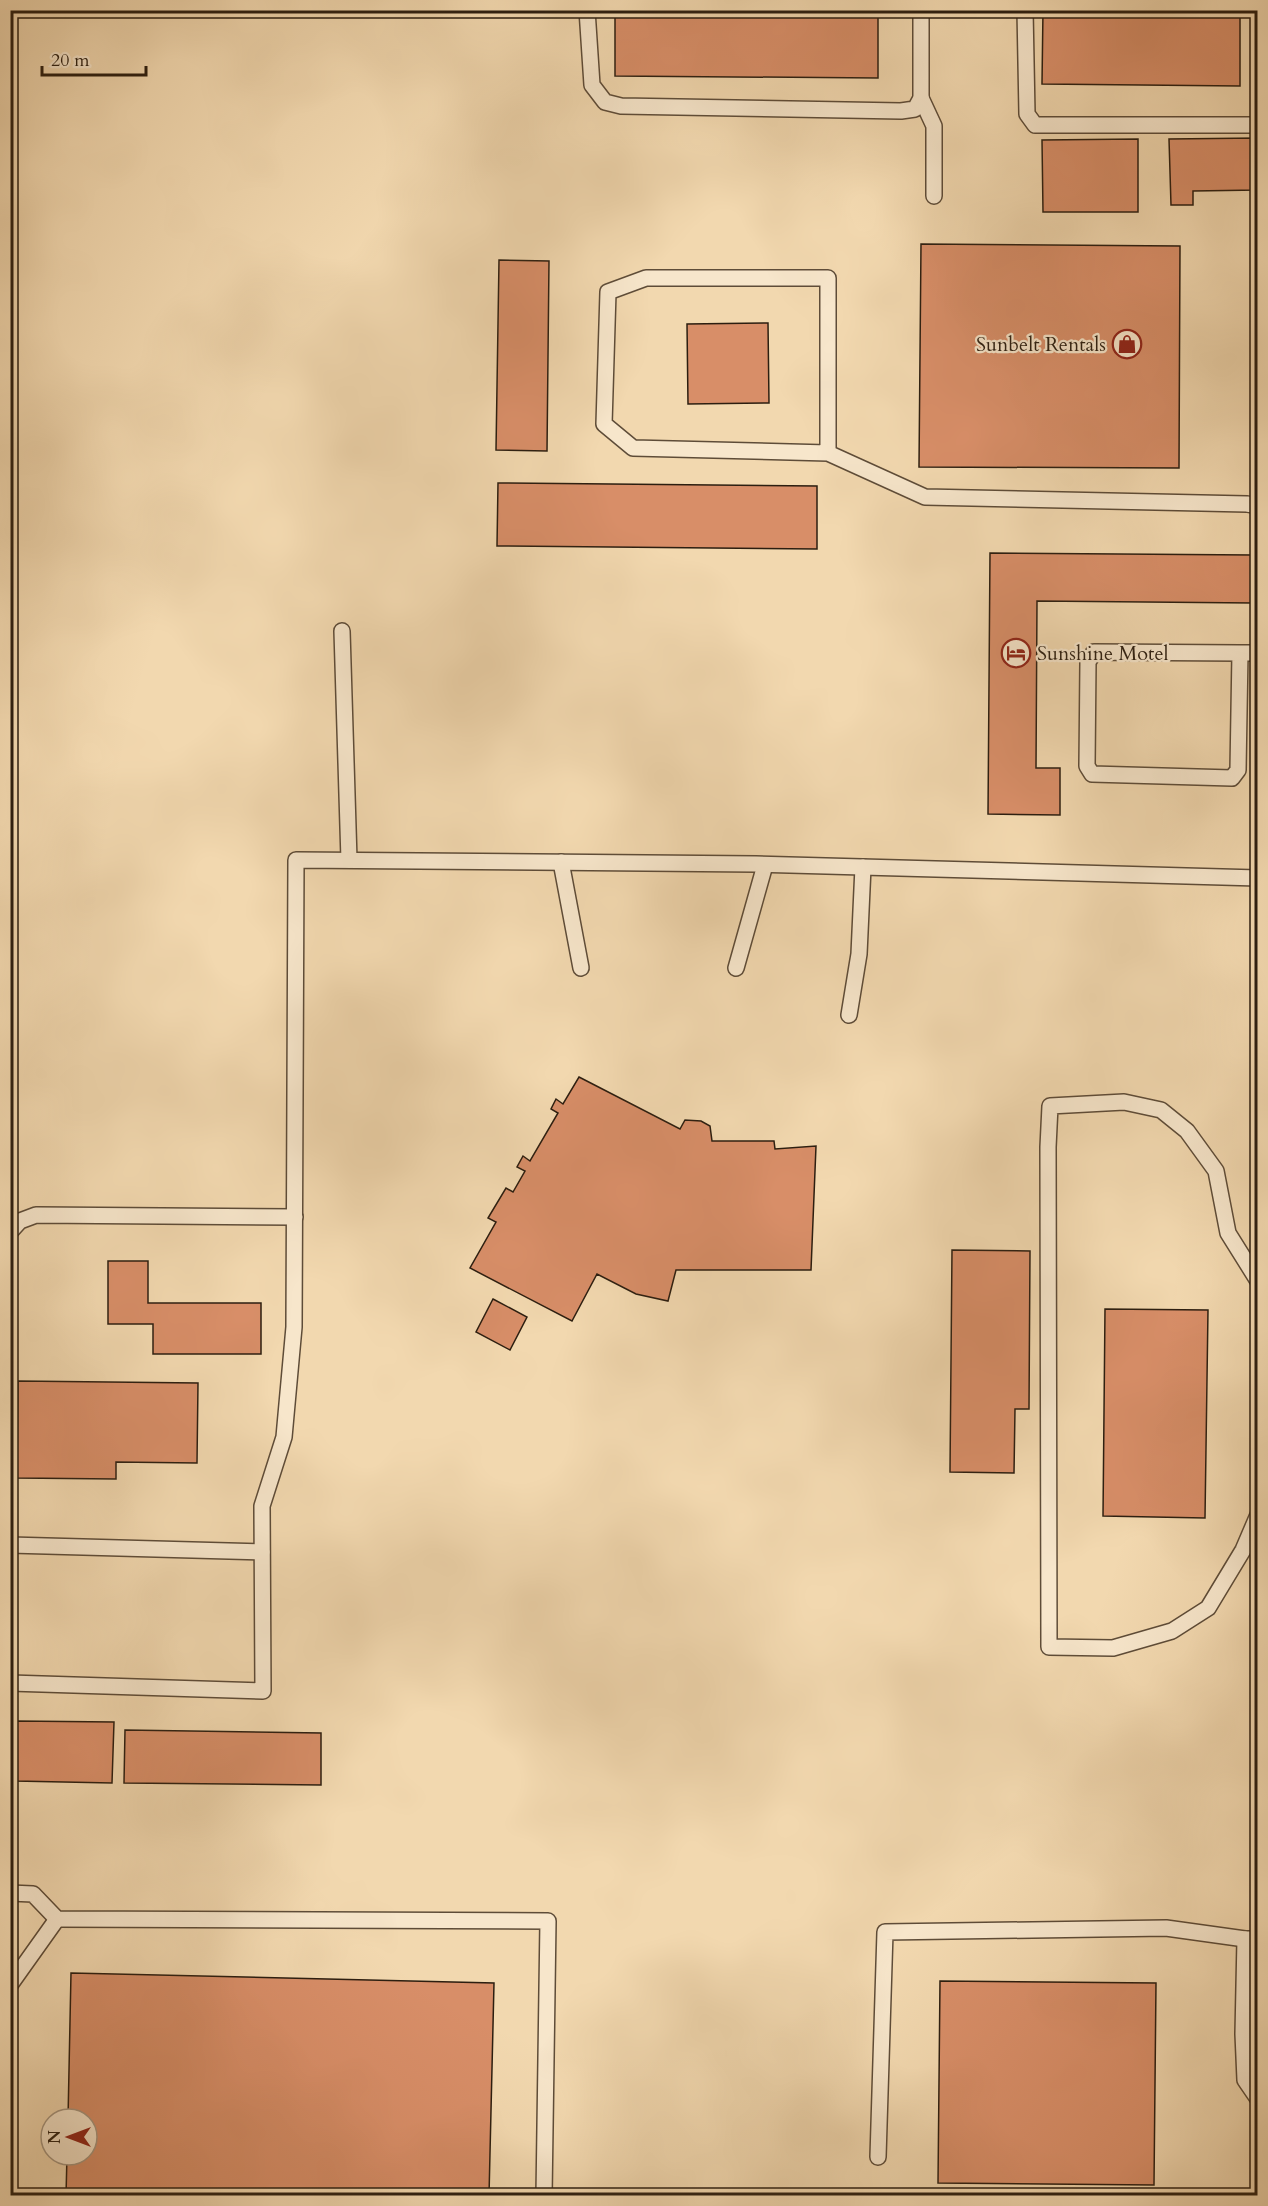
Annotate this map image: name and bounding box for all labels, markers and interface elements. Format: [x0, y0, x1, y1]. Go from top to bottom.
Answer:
scale bar [42, 39, 146, 77]
text: 20 m [51, 48, 90, 73]
shop icon: Sunbelt Rentals [1111, 328, 1143, 360]
place label: Sunbelt Rentals [976, 331, 1106, 358]
hotel icon: Sunshine Motel [1000, 637, 1032, 669]
place label: Sunshine Motel [1037, 640, 1169, 667]
north arrow [39, 2107, 99, 2167]
text: N [44, 2130, 66, 2144]

